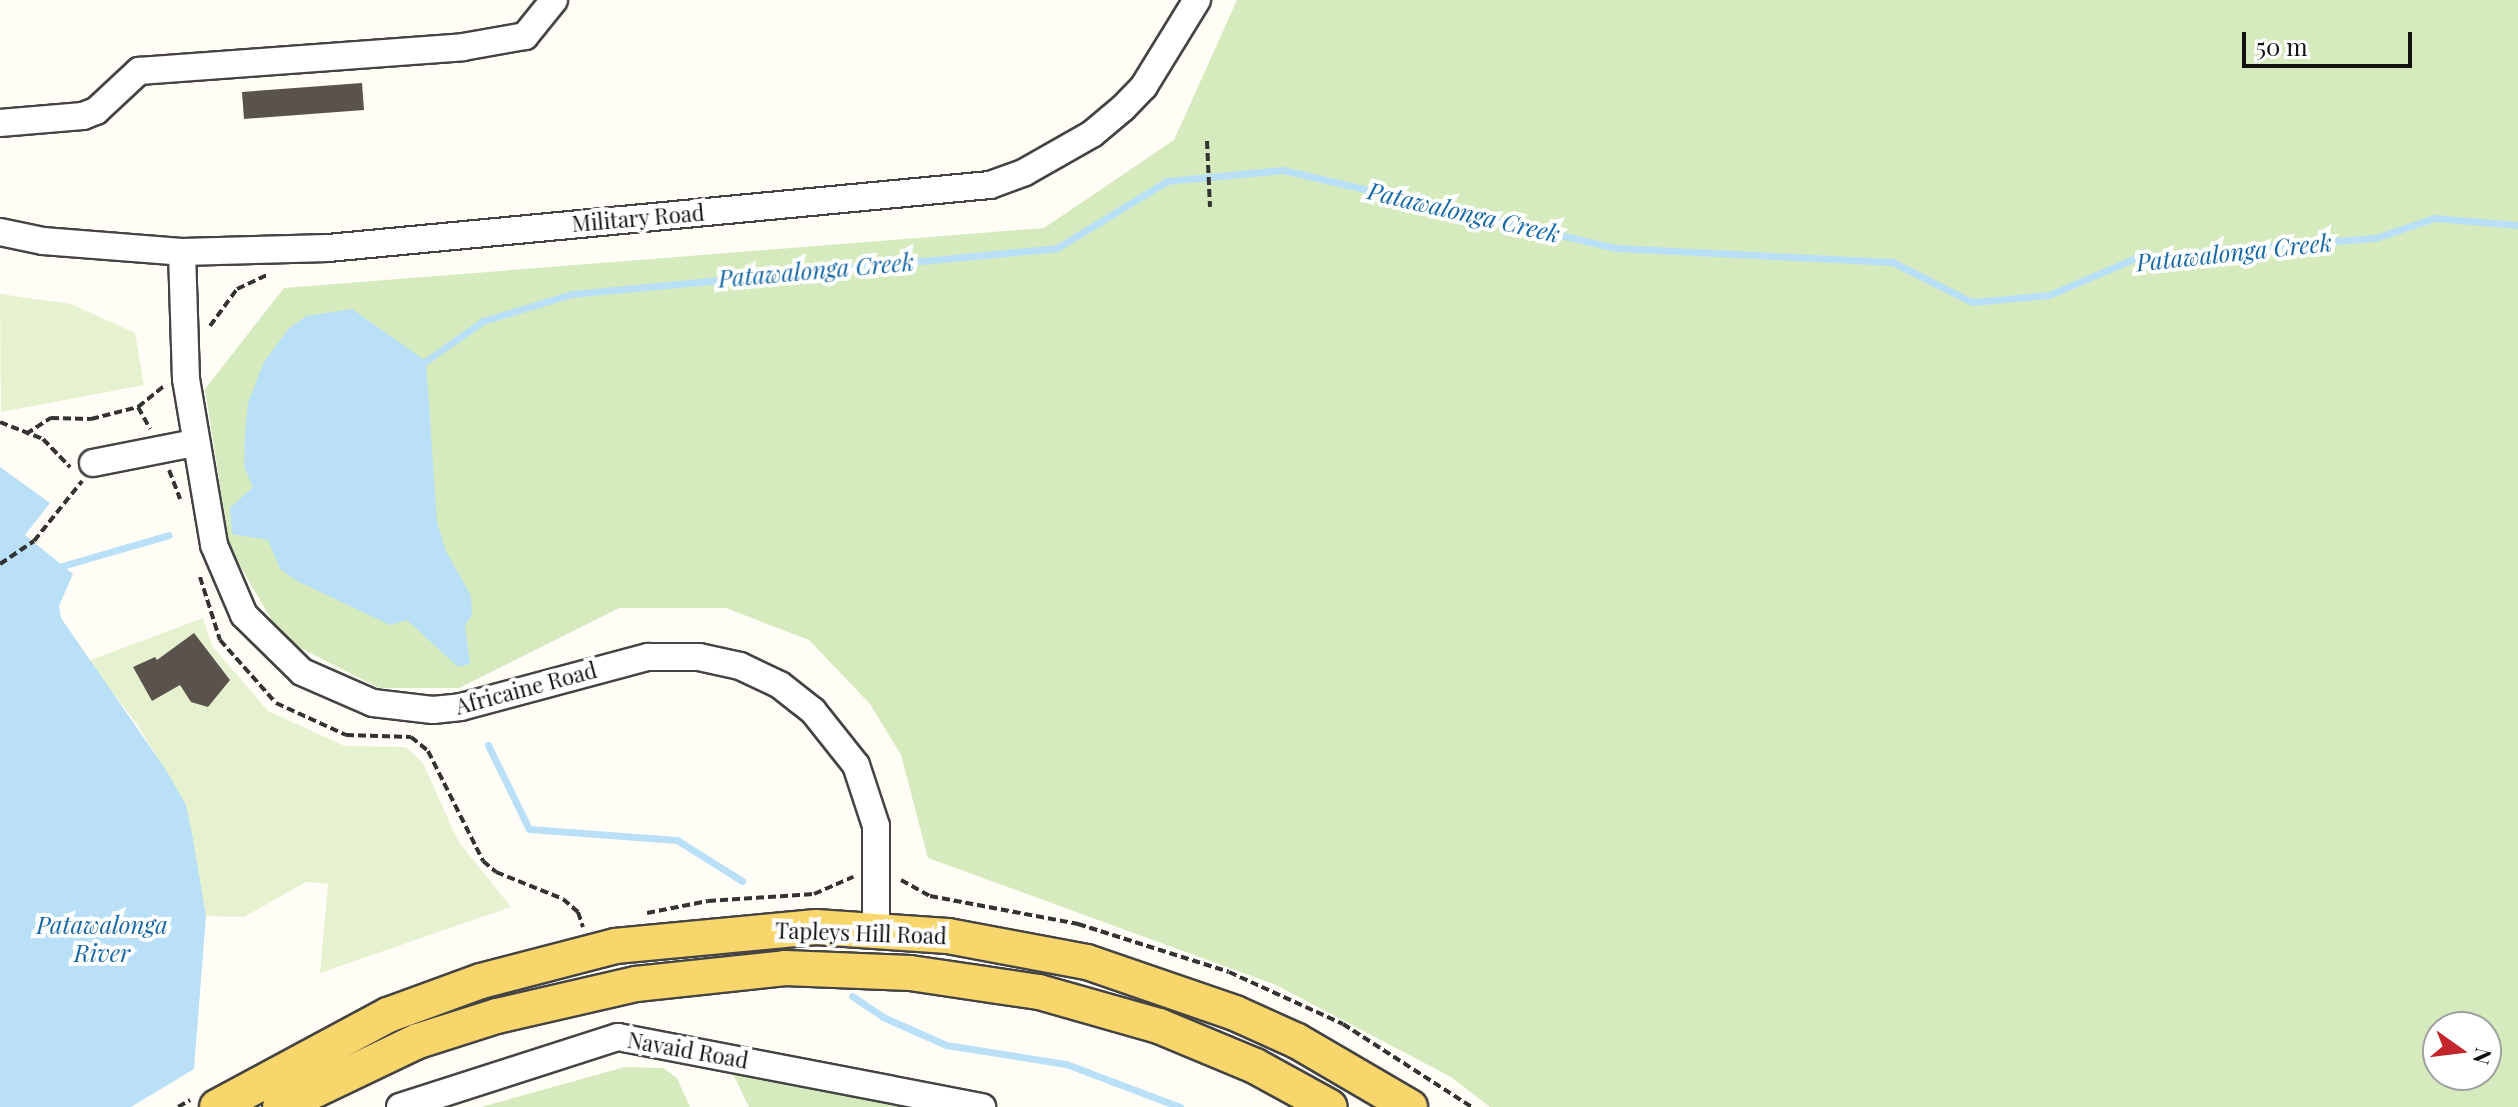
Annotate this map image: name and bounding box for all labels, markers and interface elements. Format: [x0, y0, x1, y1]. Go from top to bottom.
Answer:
scale bar [2246, 16, 2416, 66]
text: 50 m [2256, 30, 2308, 62]
water label: Patawalonga Creek [1365, 176, 1563, 248]
street label: Military Road [570, 199, 706, 237]
water label: Patawalonga Creek [2135, 227, 2333, 277]
water label: Patawalonga Creek [717, 247, 915, 293]
street label: Africaine Road [452, 656, 600, 720]
water label: Patawalonga River [36, 911, 168, 967]
street label: Tapleys Hill Road [775, 917, 947, 949]
north arrow [2422, 1011, 2502, 1091]
street label: Navaid Road [626, 1026, 750, 1074]
text: N [2467, 1045, 2500, 1068]

